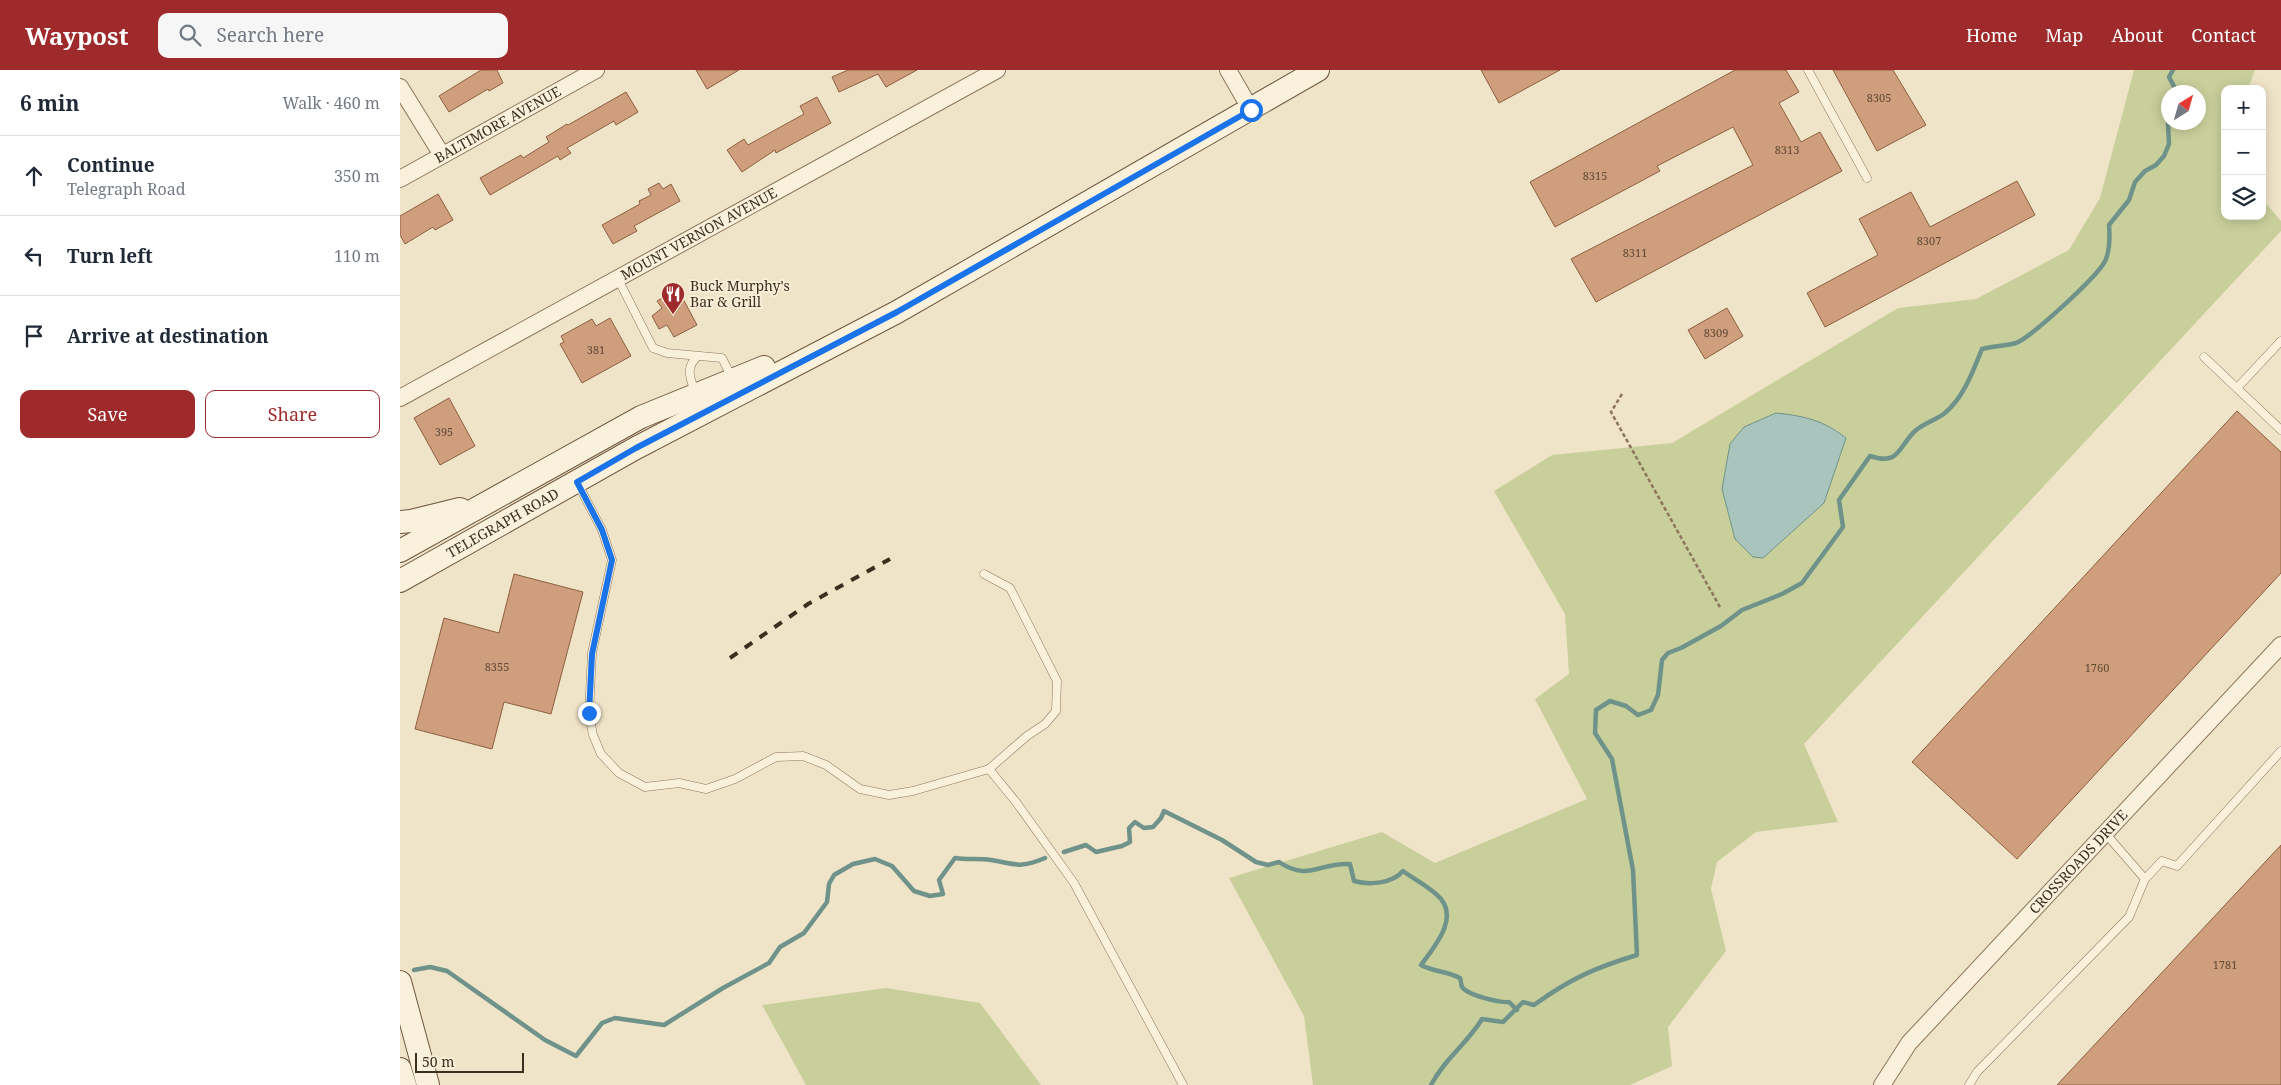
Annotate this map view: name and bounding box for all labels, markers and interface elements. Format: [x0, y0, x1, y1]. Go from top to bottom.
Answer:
search box [158, 13, 508, 58]
text: Waypost [25, 19, 128, 52]
icon: search [176, 21, 204, 49]
text: Search here [216, 22, 324, 48]
text: Home [1966, 23, 2017, 47]
text: Map [2045, 23, 2083, 47]
text: About [2111, 23, 2163, 47]
text: Contact [2191, 23, 2256, 47]
street label: BALTIMORE AVENUE [431, 81, 564, 167]
north arrow [2161, 85, 2206, 130]
map controls [2221, 85, 2266, 220]
button: + [2221, 85, 2266, 130]
text: 6 min [20, 89, 79, 117]
house number: 8305 [1867, 90, 1891, 105]
text: Walk · 460 m [283, 92, 380, 114]
route start [1240, 99, 1263, 122]
button: − [2221, 130, 2266, 175]
house number: 8313 [1775, 142, 1799, 157]
text: Continue [67, 152, 155, 178]
icon: ahead [20, 162, 48, 190]
text: 350 m [334, 165, 380, 187]
house number: 8315 [1583, 168, 1607, 183]
button: layers [2221, 175, 2266, 220]
text: Telegraph Road [67, 178, 186, 200]
street label: MOUNT VERNON AVENUE [617, 183, 780, 284]
house number: 8307 [1917, 233, 1941, 248]
icon: left [20, 242, 48, 270]
text: Turn left [67, 243, 153, 269]
text: 110 m [334, 245, 380, 267]
house number: 8311 [1623, 245, 1647, 260]
place label: Buck Murphy's Bar & Grill [690, 276, 790, 311]
restaurant icon: Buck Murphy's Bar & Grill [660, 281, 686, 315]
icon: arrive [20, 322, 48, 350]
text: Arrive at destination [67, 323, 269, 349]
house number: 8309 [1704, 325, 1728, 340]
house number: 381 [587, 342, 605, 357]
button: Save [20, 390, 195, 438]
button: Share [205, 390, 380, 438]
house number: 395 [435, 424, 453, 439]
street label: TELEGRAPH ROAD [443, 483, 562, 562]
house number: 8355 [485, 659, 509, 674]
house number: 1760 [2085, 660, 2109, 675]
route end [578, 702, 601, 725]
street label: CROSSROADS DRIVE [2025, 805, 2132, 918]
house number: 1781 [2213, 957, 2237, 972]
scale bar [415, 1050, 524, 1073]
text: 50 m [422, 1052, 455, 1071]

